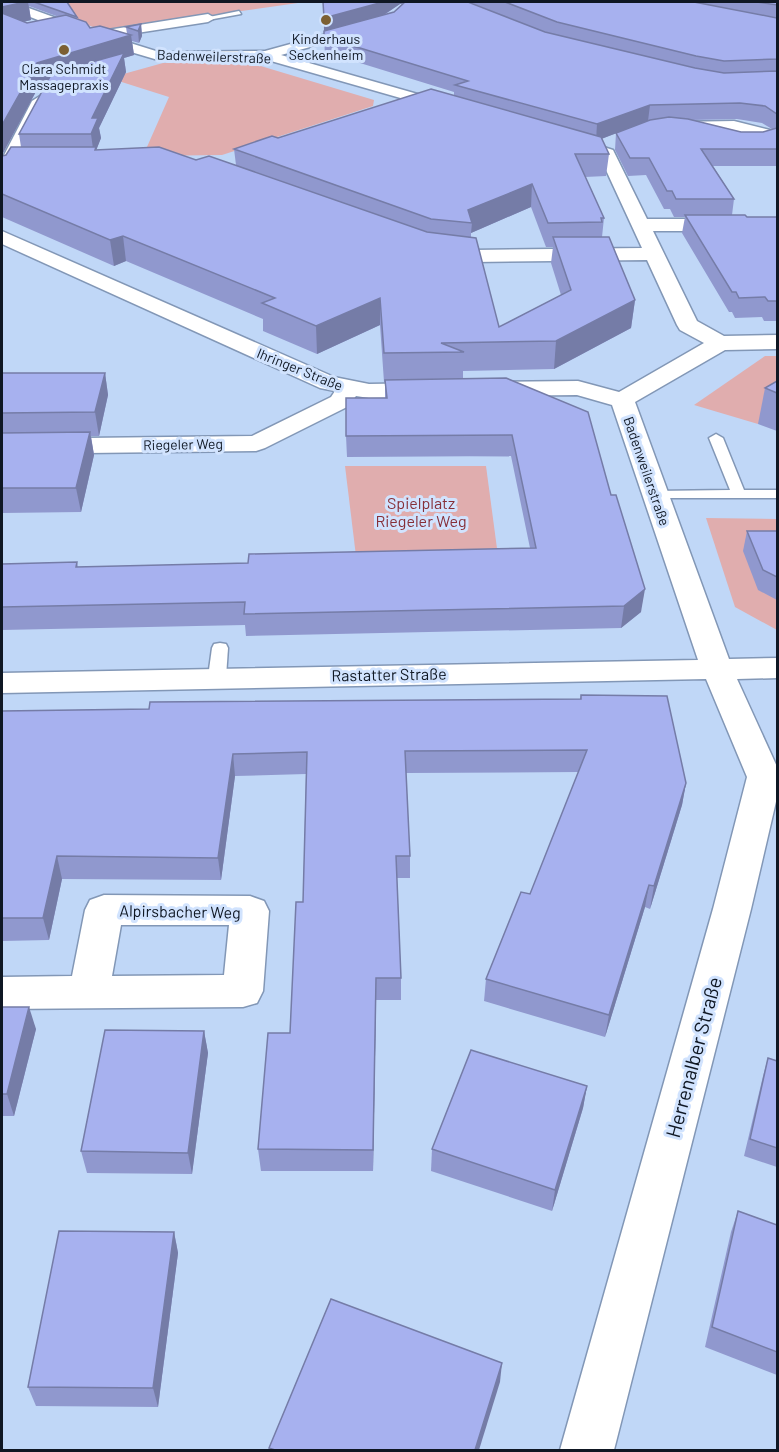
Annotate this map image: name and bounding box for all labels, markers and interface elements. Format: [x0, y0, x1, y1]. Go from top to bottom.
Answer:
marker: Kinderhaus Seckenheim [319, 13, 333, 27]
place label: Kinderhaus Seckenheim [289, 30, 363, 63]
marker: Clara Schmidt Massagepraxis [57, 43, 71, 57]
street label: Badenweilerstraße [157, 46, 271, 66]
place label: Clara Schmidt Massagepraxis [19, 60, 109, 93]
street label: Ihringer Straße [255, 344, 345, 394]
street label: Badenweilerstraße [620, 414, 674, 528]
street label: Riegeler Weg [143, 435, 223, 453]
park label: Spielplatz Riegeler Weg [375, 493, 467, 530]
street label: Rastatter Straße [331, 663, 447, 685]
street label: Alpirsbacher Weg [119, 900, 241, 922]
street label: Herrenalber Straße [660, 974, 726, 1140]

